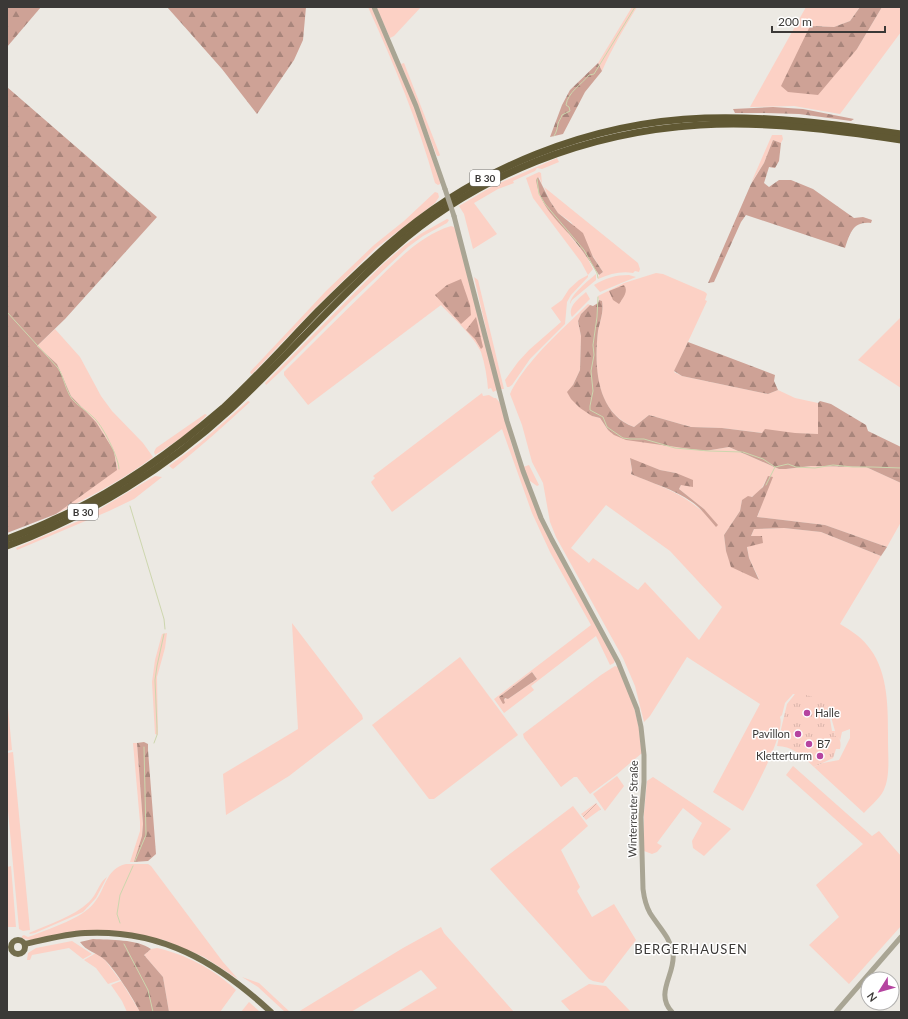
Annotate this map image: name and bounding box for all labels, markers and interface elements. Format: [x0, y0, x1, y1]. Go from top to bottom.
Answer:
scale bar [772, 8, 885, 34]
text: 200 m [778, 14, 812, 29]
road number: B 30 [470, 170, 500, 186]
road number: B 30 [68, 504, 98, 520]
place label: Halle [815, 706, 840, 719]
marker: Halle [802, 708, 812, 718]
place label: Pavillon [752, 727, 790, 740]
marker: Pavillon [793, 729, 803, 739]
place label: B7 [817, 737, 831, 750]
marker: B7 [804, 739, 814, 749]
place label: Kletterturm [756, 749, 812, 762]
marker: Kletterturm [815, 751, 825, 761]
street label: Winterreuter Straße [625, 760, 640, 858]
district label: BERGERHAUSEN [634, 941, 748, 957]
north arrow [860, 971, 900, 1011]
text: N [864, 990, 879, 1005]

